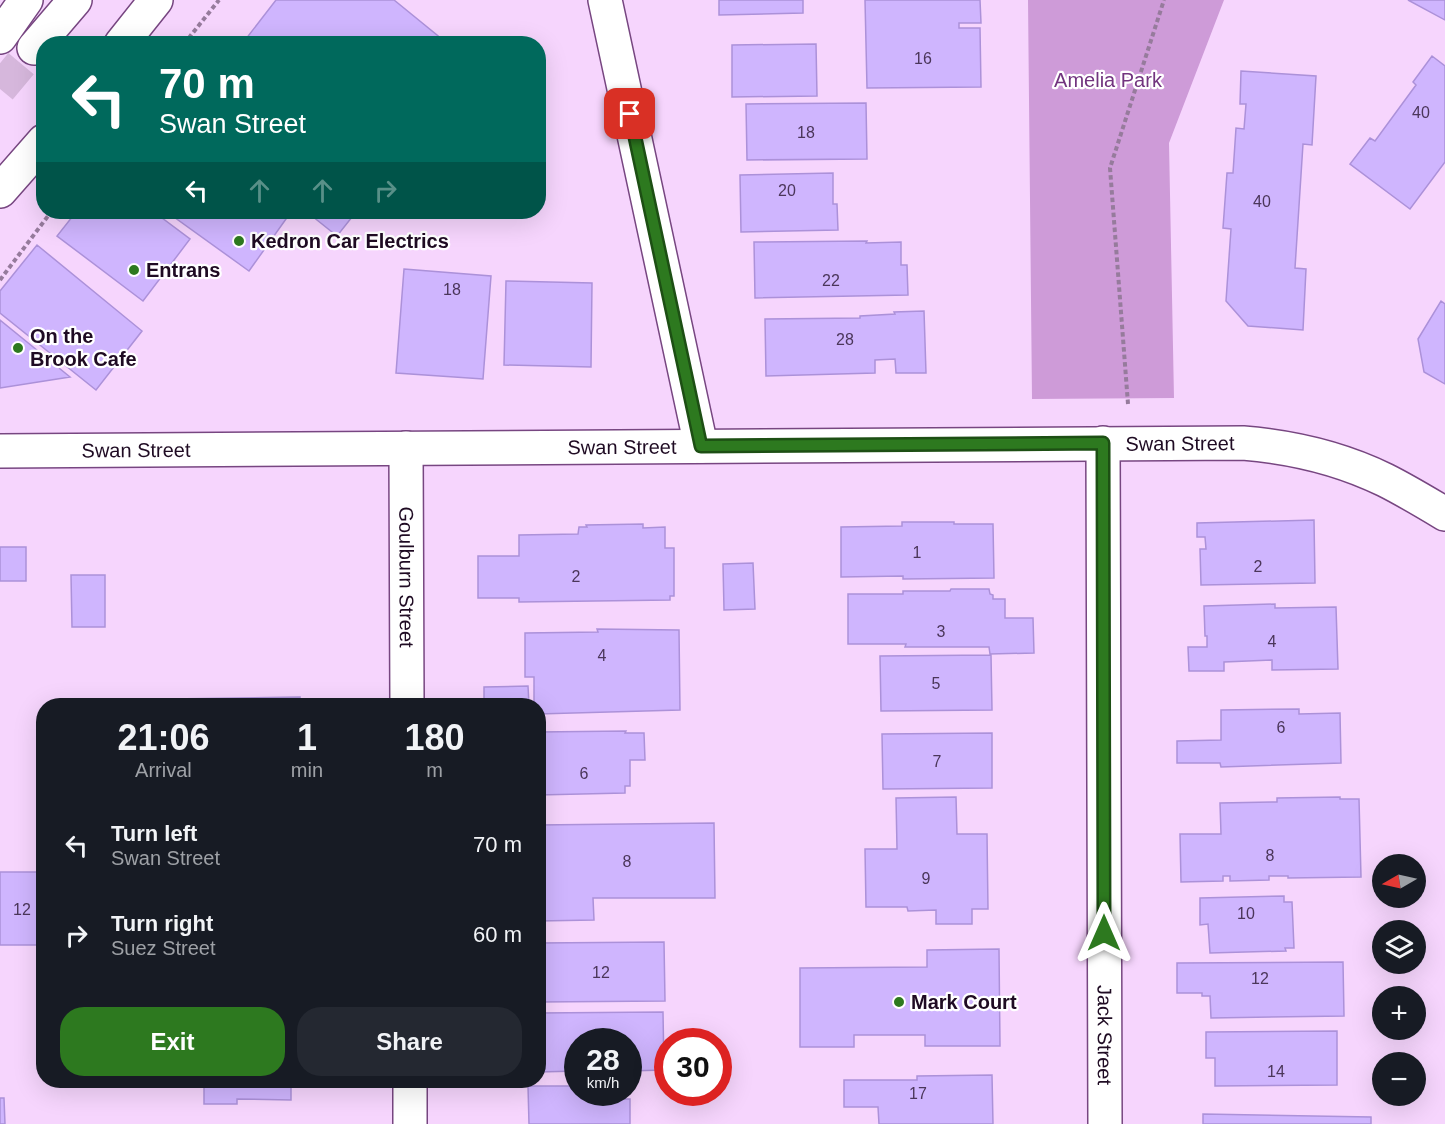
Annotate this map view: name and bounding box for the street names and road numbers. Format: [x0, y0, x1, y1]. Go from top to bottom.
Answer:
street label: Swan Street [1125, 432, 1235, 455]
street label: Swan Street [567, 436, 677, 458]
street label: Swan Street [81, 439, 191, 461]
street label: Goulburn Street [395, 506, 418, 648]
street label: Jack Street [1094, 985, 1116, 1086]

